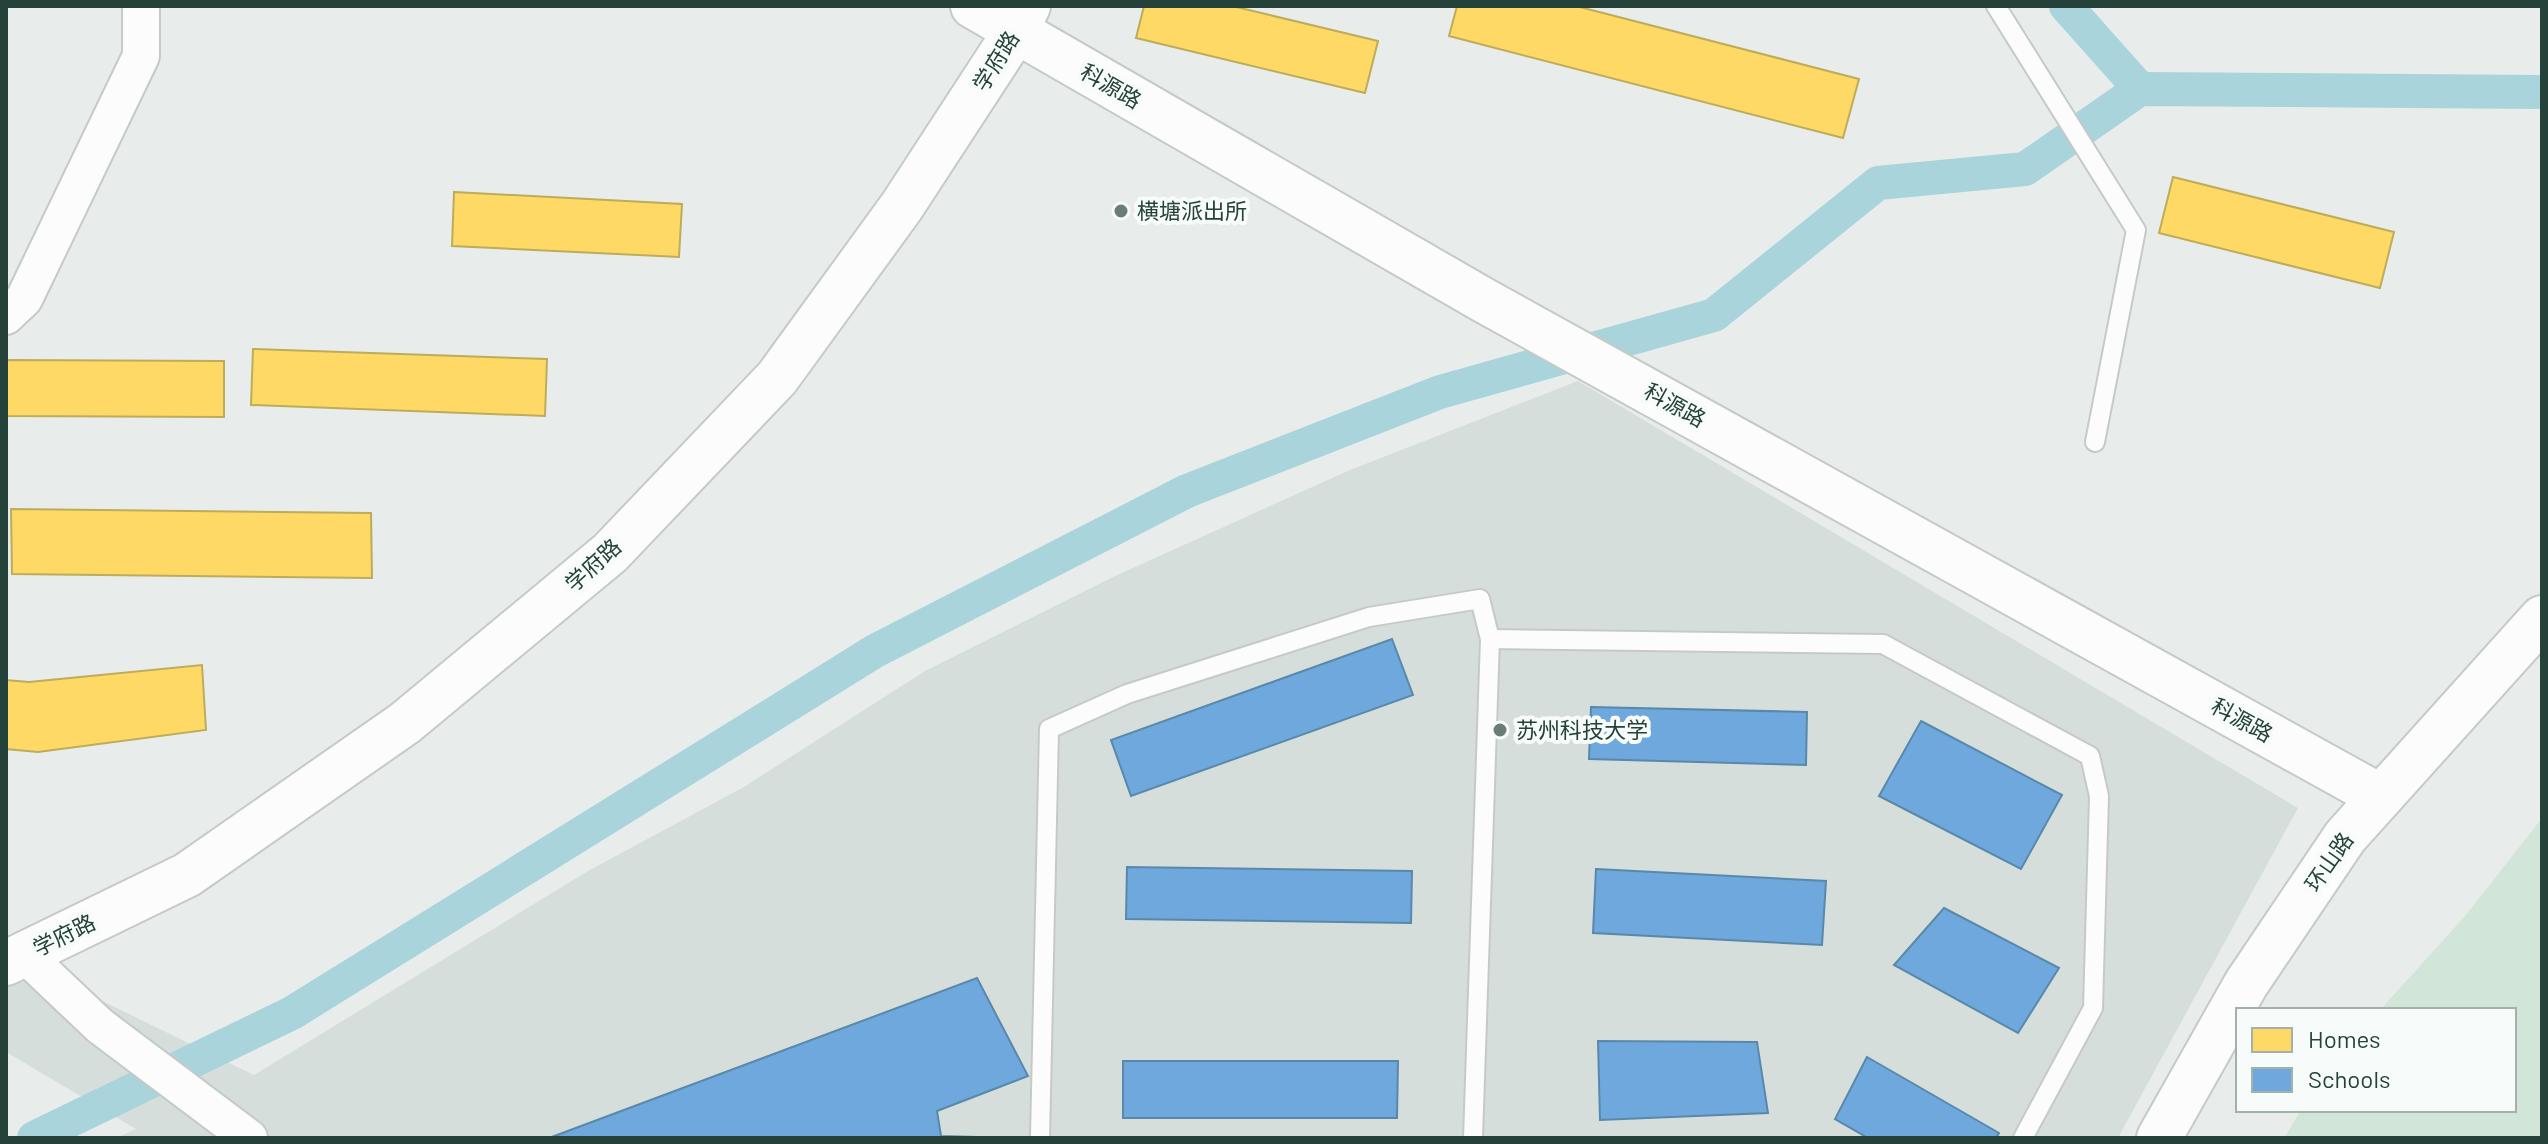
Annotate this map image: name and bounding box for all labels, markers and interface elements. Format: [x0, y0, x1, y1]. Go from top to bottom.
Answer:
street label: 学府路 [967, 26, 1024, 95]
street label: 科源路 [1076, 57, 1147, 113]
place label: 横塘派出所 [1137, 197, 1247, 223]
marker: 横塘派出所 [1112, 202, 1130, 220]
street label: 科源路 [1640, 377, 1711, 431]
street label: 学府路 [559, 533, 626, 596]
street label: 科源路 [2207, 692, 2278, 746]
place label: 苏州科技大学 [1516, 716, 1648, 742]
marker: 苏州科技大学 [1491, 721, 1509, 739]
street label: 环山路 [2299, 827, 2358, 896]
street label: 学府路 [28, 908, 99, 960]
legend [2236, 1008, 2516, 1112]
text: Homes [2308, 1024, 2381, 1053]
text: Schools [2308, 1064, 2391, 1093]

